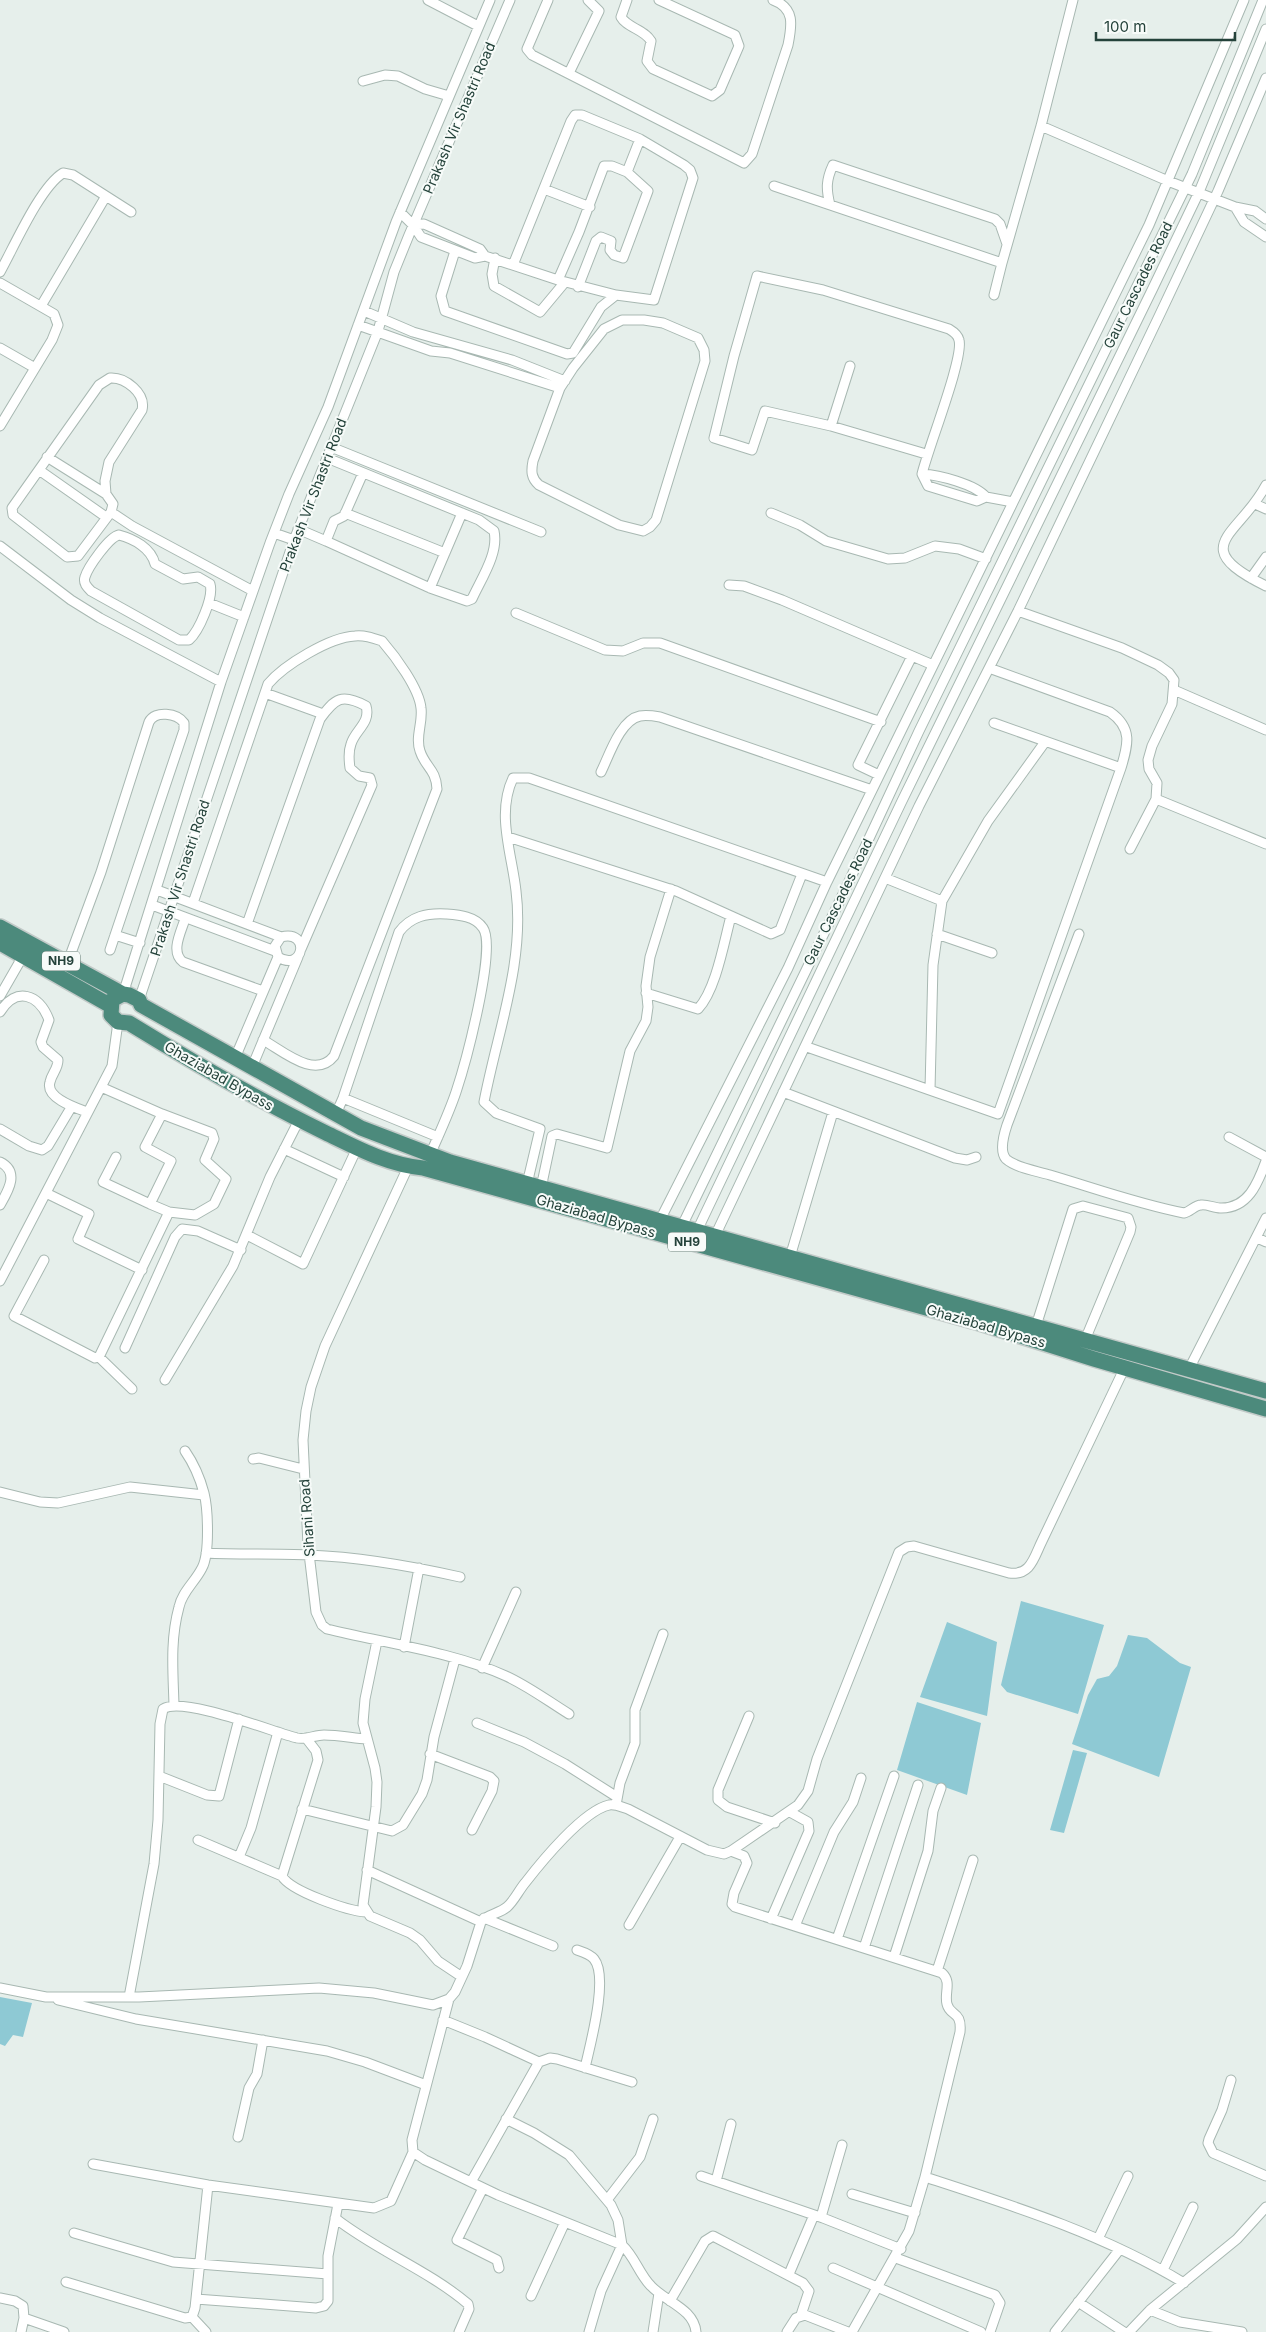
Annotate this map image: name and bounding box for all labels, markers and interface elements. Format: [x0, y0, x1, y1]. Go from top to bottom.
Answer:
scale bar [1096, 10, 1235, 42]
text: 100 m [1104, 17, 1146, 36]
street label: Prakash Vir Shastri Road [419, 39, 498, 196]
street label: Gaur Cascades Road [1099, 219, 1176, 351]
street label: Prakash Vir Shastri Road [275, 416, 350, 574]
street label: Prakash Vir Shastri Road [146, 798, 213, 958]
street label: Gaur Cascades Road [799, 836, 876, 968]
road number: NH9 [42, 951, 80, 970]
street label: Ghaziabad Bypass [162, 1037, 277, 1114]
street label: Ghaziabad Bypass [535, 1190, 658, 1241]
road number: NH9 [668, 1232, 706, 1252]
street label: Ghaziabad Bypass [925, 1300, 1048, 1351]
street label: Sihani Road [295, 1479, 318, 1557]

